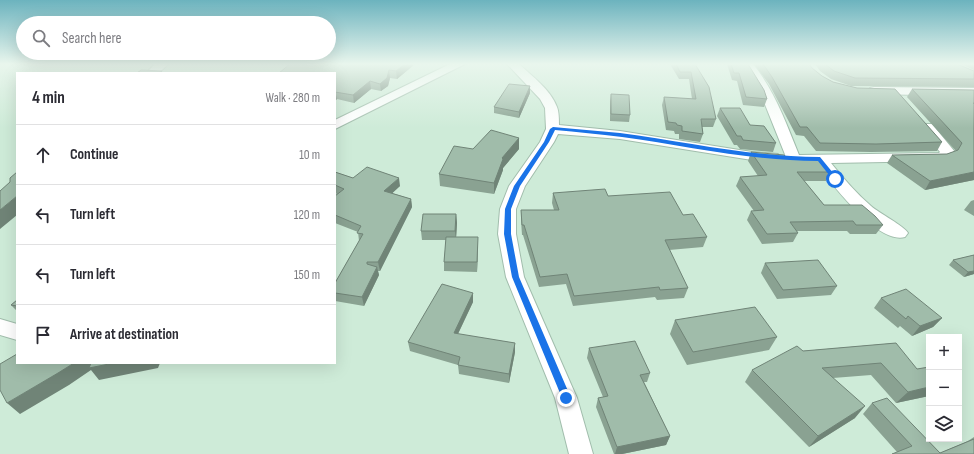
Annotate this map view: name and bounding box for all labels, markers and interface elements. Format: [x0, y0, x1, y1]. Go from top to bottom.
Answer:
search box [16, 16, 336, 60]
icon: search [30, 27, 52, 49]
text: Search here [62, 29, 122, 48]
text: 4 min [32, 88, 65, 108]
text: Walk · 280 m [266, 90, 320, 106]
icon: ahead [32, 144, 54, 166]
text: Continue [70, 145, 119, 164]
text: 10 m [299, 147, 320, 163]
route start [826, 170, 844, 188]
icon: left [32, 204, 54, 226]
text: Turn left [70, 205, 115, 224]
text: 120 m [294, 207, 320, 223]
icon: left [32, 264, 54, 286]
text: Turn left [70, 265, 115, 284]
text: 150 m [294, 267, 320, 283]
icon: arrive [32, 324, 54, 346]
text: Arrive at destination [70, 325, 179, 344]
map controls [926, 334, 962, 442]
button: + [926, 334, 962, 370]
button: − [926, 370, 962, 406]
route end [557, 389, 575, 407]
button: layers [926, 406, 962, 442]

